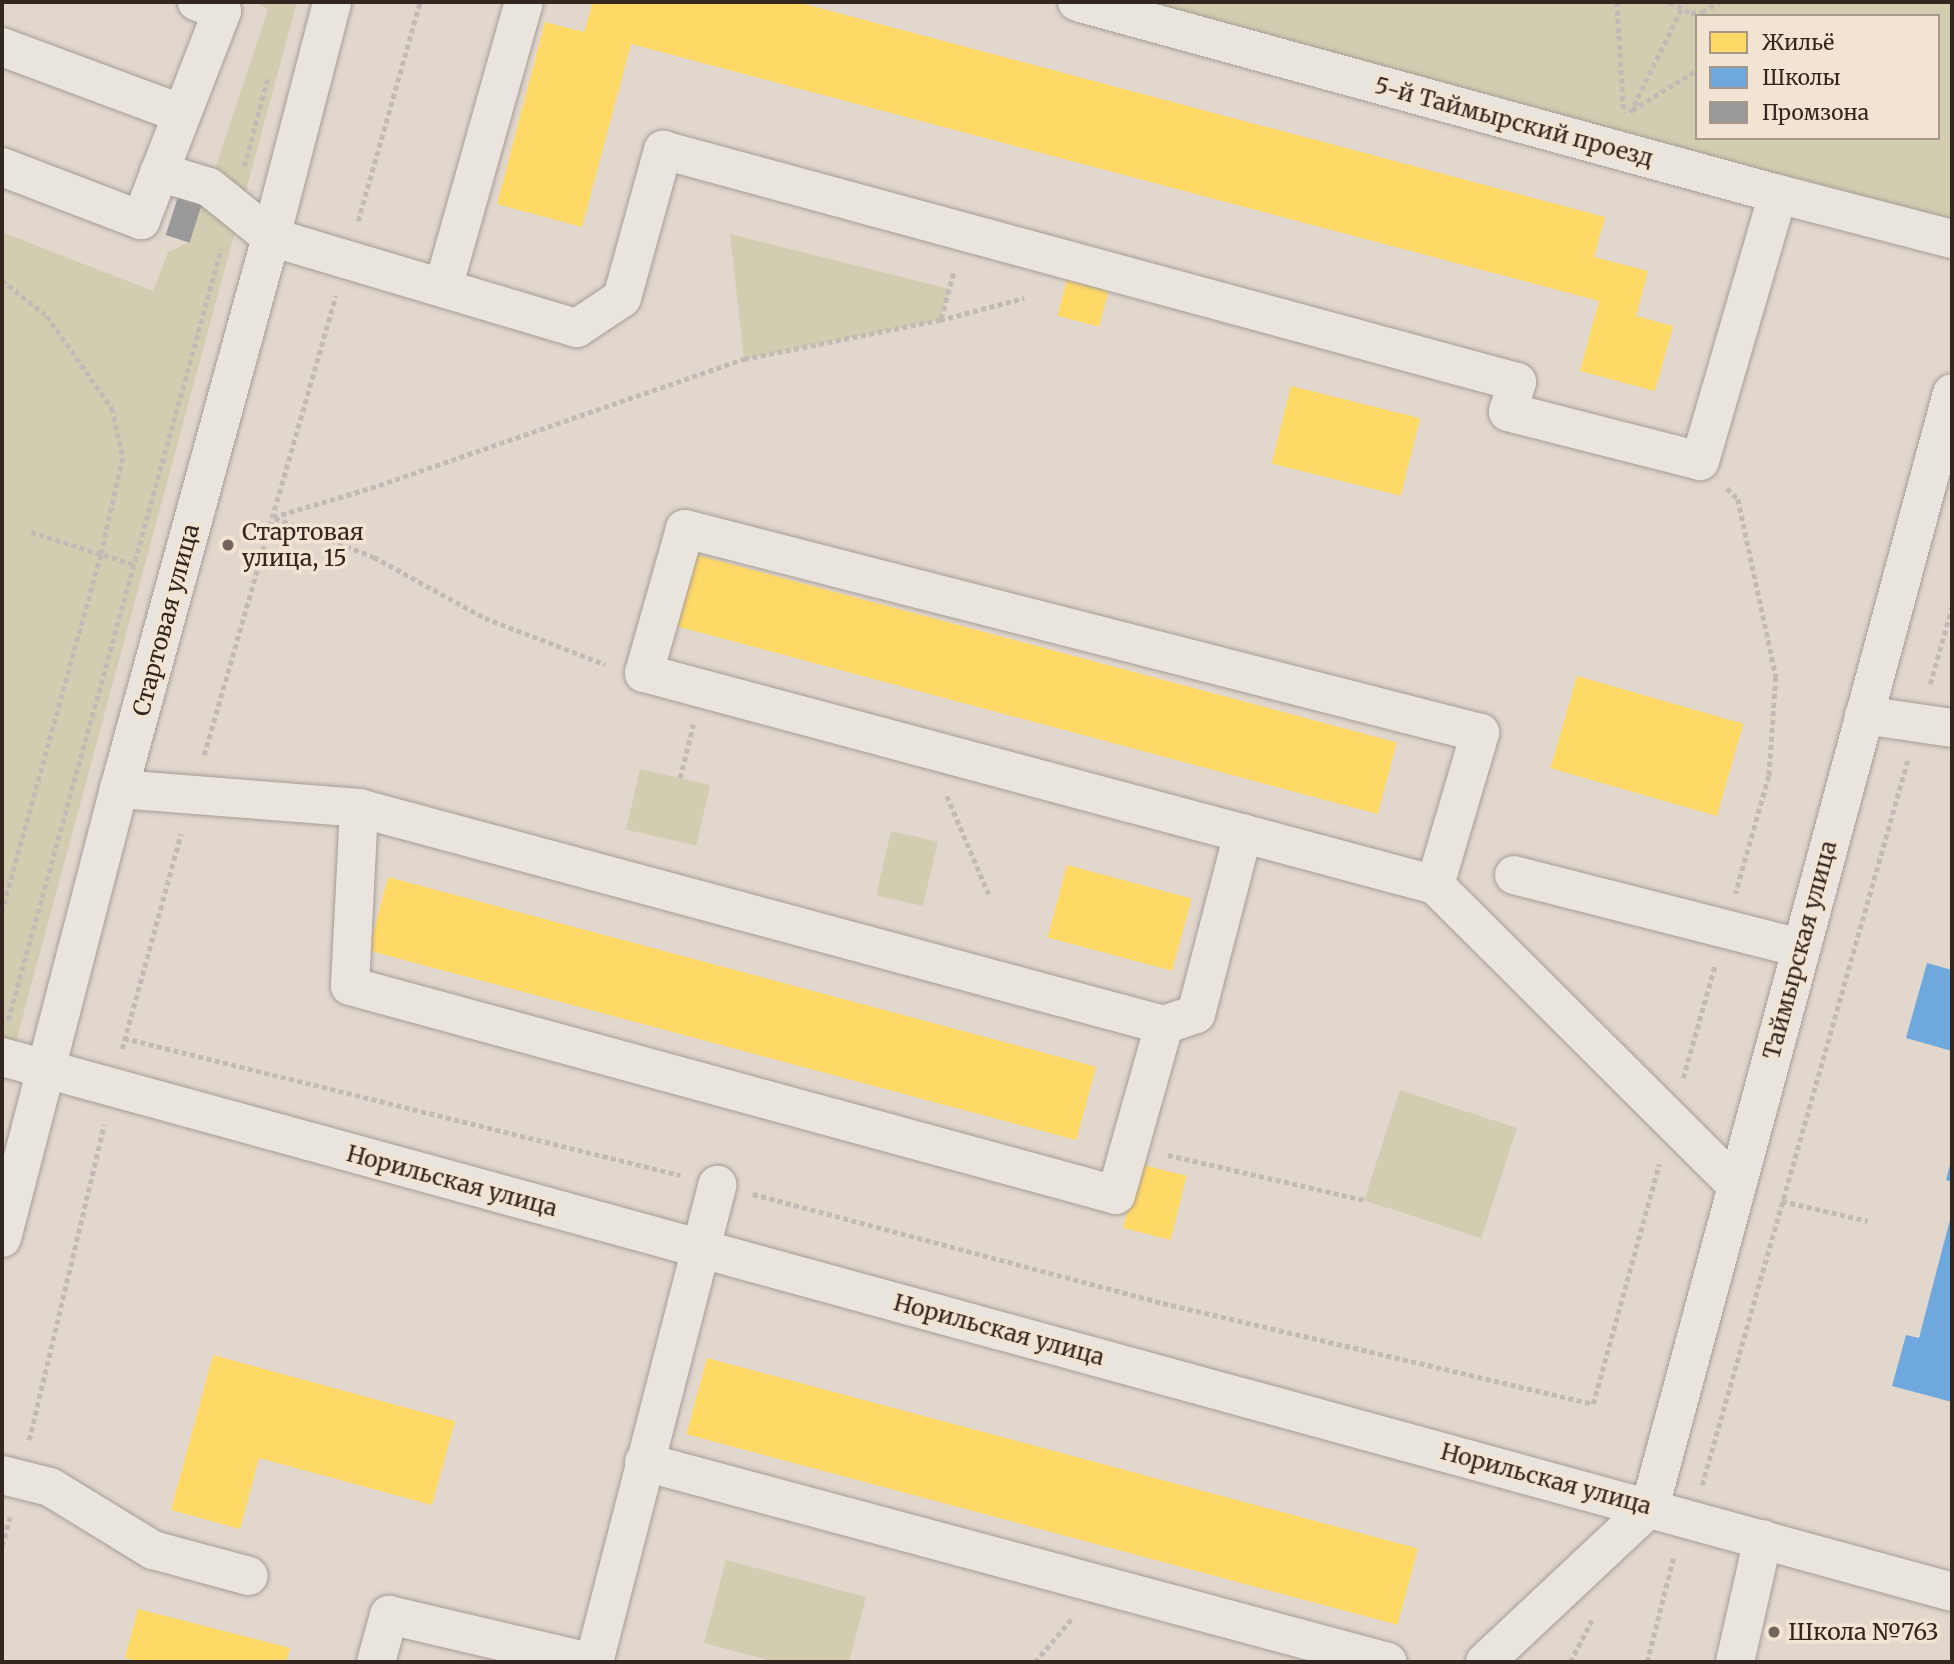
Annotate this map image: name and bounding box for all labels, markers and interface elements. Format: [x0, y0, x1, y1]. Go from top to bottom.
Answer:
legend [1695, 14, 1940, 140]
text: Жильё [1762, 29, 1834, 56]
text: Школы [1762, 64, 1840, 91]
street label: 5-й Таймырский проезд [1372, 71, 1656, 173]
text: Промзона [1762, 99, 1869, 126]
place label: Стартовая улица, 15 [242, 518, 364, 572]
street label: Стартовая улица [127, 521, 205, 719]
marker: Стартовая улица, 15 [220, 537, 236, 553]
street label: Таймырская улица [1758, 838, 1842, 1062]
street label: Норильская улица [344, 1140, 560, 1222]
street label: Норильская улица [891, 1289, 1107, 1371]
street label: Норильская улица [1438, 1438, 1654, 1520]
place label: Школа №763 [1788, 1618, 1939, 1646]
marker: Школа №763 [1766, 1624, 1782, 1640]

